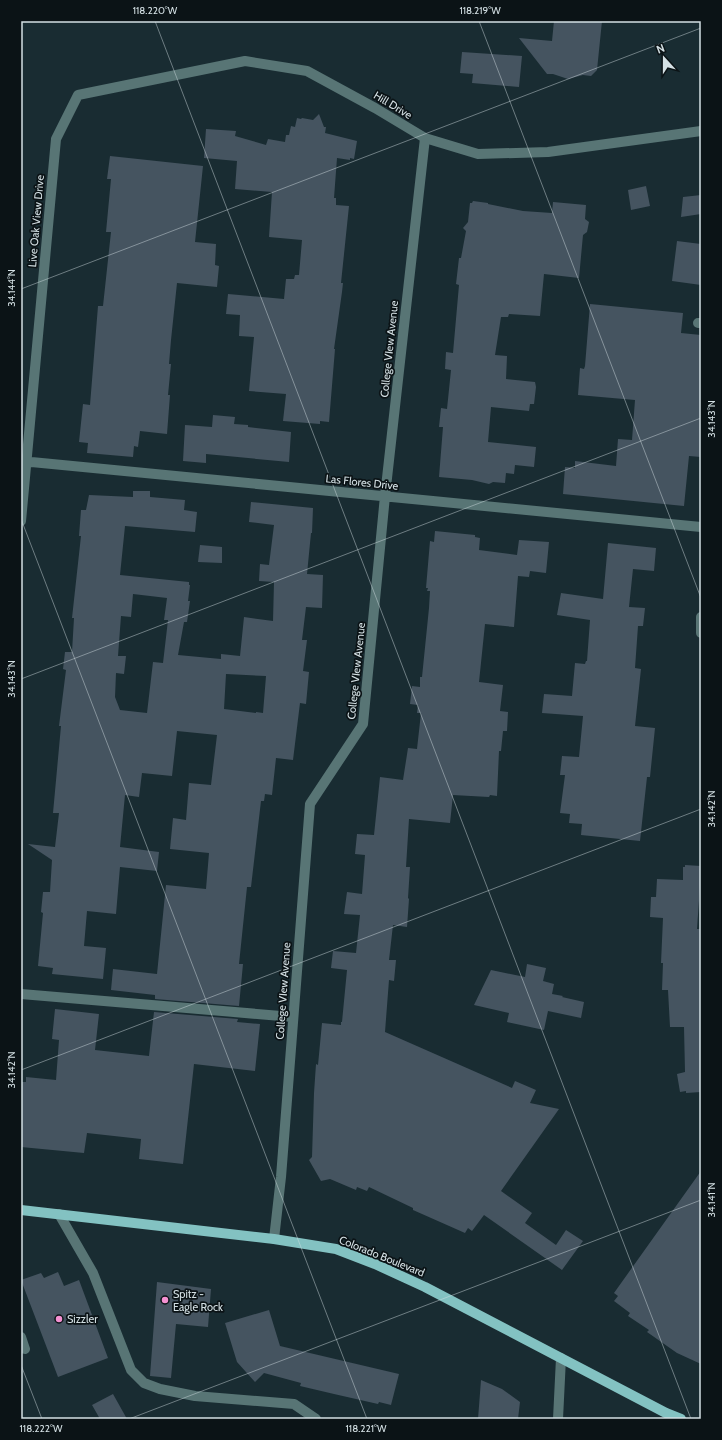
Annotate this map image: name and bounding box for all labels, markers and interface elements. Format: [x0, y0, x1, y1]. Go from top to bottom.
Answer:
text: 118.220°W [133, 4, 178, 17]
text: 118.219°W [459, 4, 501, 17]
north arrow [644, 38, 684, 78]
text: N [654, 41, 667, 57]
street label: Hill Drive [371, 88, 415, 122]
street label: Live Oak View Drive [25, 174, 47, 268]
text: 34.144°N [5, 269, 18, 307]
street label: College VIew Avenue [377, 299, 401, 398]
text: 34.143°N [705, 400, 718, 438]
street label: Las Flores Drive [325, 471, 399, 493]
street label: College VIew Avenue [344, 621, 368, 720]
text: 34.143°N [5, 660, 18, 698]
text: 34.142°N [705, 790, 718, 828]
street label: College VIew Avenue [273, 942, 293, 1040]
text: 34.142°N [5, 1051, 18, 1089]
text: 34.141°N [705, 1182, 718, 1218]
street label: Colorado Boulevard [337, 1232, 427, 1280]
place label: Spitz - Eagle Rock [173, 1287, 223, 1314]
marker: Spitz - Eagle Rock [160, 1295, 170, 1305]
place label: Sizzler [67, 1312, 98, 1326]
marker: Sizzler [54, 1314, 64, 1324]
text: 118.222°W [20, 1422, 63, 1435]
text: 118.221°W [346, 1422, 387, 1435]

